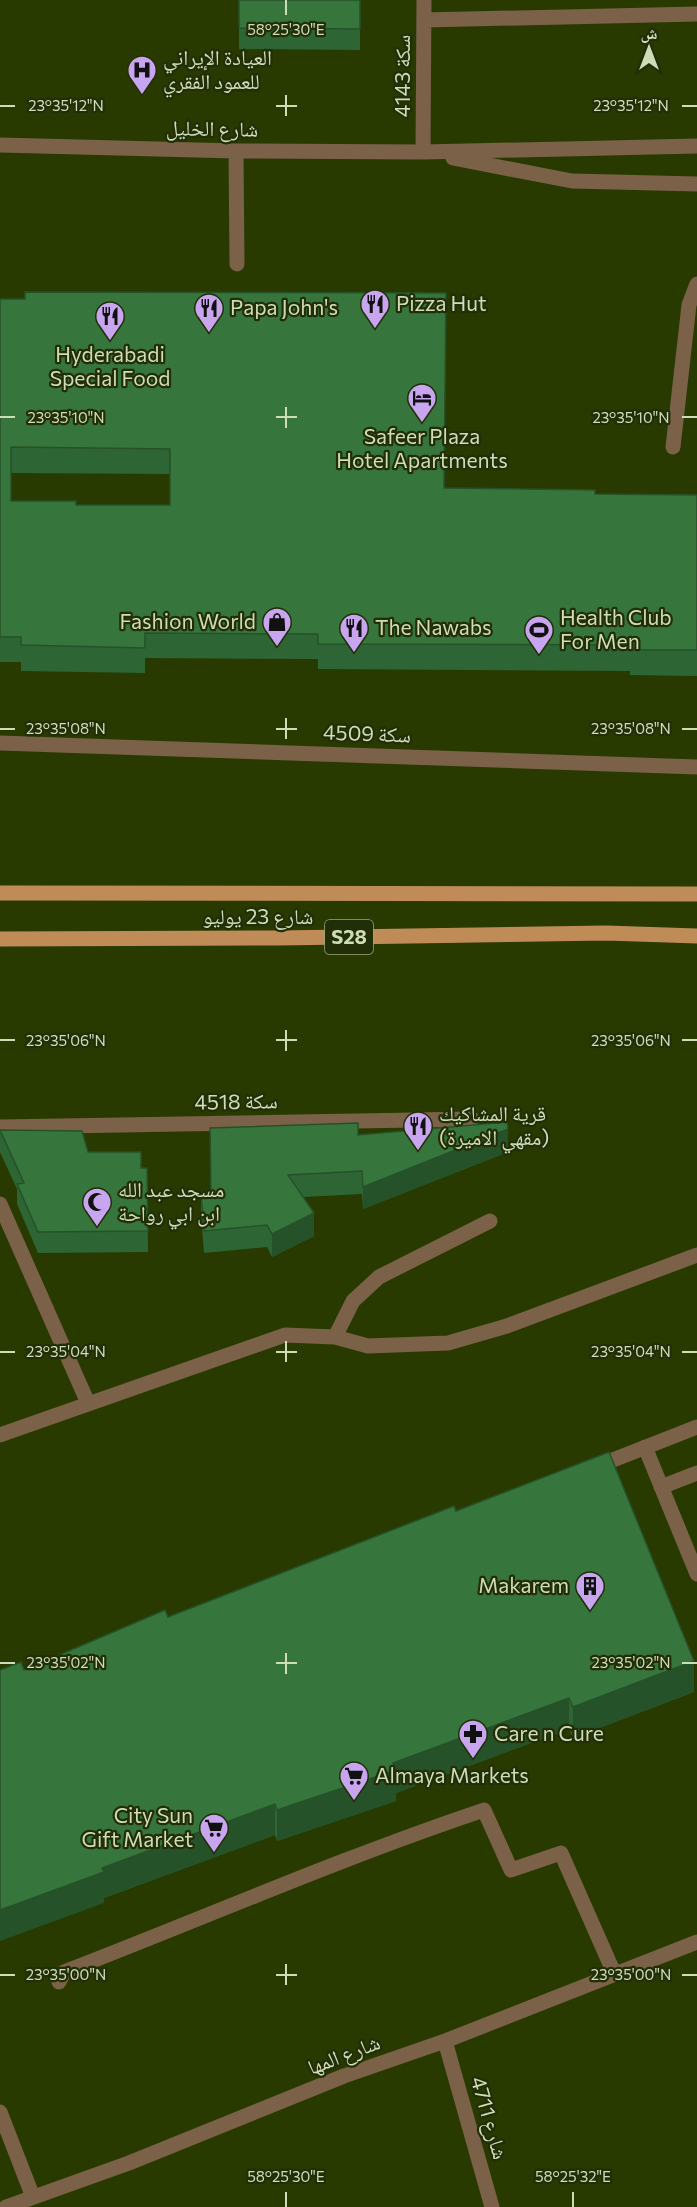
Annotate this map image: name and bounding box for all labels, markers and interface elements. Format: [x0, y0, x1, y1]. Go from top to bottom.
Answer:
north arrow [619, 18, 679, 78]
text: 58°25'30"E [247, 20, 325, 38]
text: ش [641, 23, 658, 43]
street label: سكة 4143 [389, 35, 414, 117]
place label: العيادة الإيراني للعمود الفقري [163, 44, 272, 98]
hospital icon: العيادة الإيراني للعمود الفقري [126, 54, 158, 96]
text: 23°35'12"N [28, 96, 104, 114]
text: 23°35'12"N [593, 96, 669, 114]
street label: شارع الخليل [166, 114, 258, 143]
restaurant icon: Pizza Hut [359, 288, 391, 330]
place label: Pizza Hut [396, 290, 487, 315]
restaurant icon: Papa John's [193, 292, 225, 334]
place label: Papa John's [230, 294, 338, 319]
restaurant icon: Hyderabadi Special Food [94, 300, 126, 342]
place label: Hyderabadi Special Food [50, 341, 170, 390]
hotel icon: Safeer Plaza Hotel Apartments [406, 382, 438, 424]
text: 23°35'10"N [27, 408, 105, 426]
text: 23°35'10"N [592, 408, 670, 426]
place label: Safeer Plaza Hotel Apartments [336, 423, 508, 472]
place label: Health Club For Men [560, 604, 672, 653]
shop icon: Fashion World [261, 606, 293, 648]
place label: Fashion World [119, 608, 256, 633]
restaurant icon: The Nawabs [338, 612, 370, 654]
place label: The Nawabs [375, 614, 492, 639]
sports icon: Health Club For Men [523, 614, 555, 656]
street label: سكة 4509 [323, 718, 412, 747]
text: 23°35'08"N [26, 719, 106, 737]
text: 23°35'08"N [591, 719, 671, 737]
street label: شارع 23 يوليو [203, 903, 313, 930]
road number: S28 [325, 920, 373, 954]
text: 23°35'06"N [26, 1031, 106, 1049]
text: 23°35'06"N [591, 1031, 671, 1049]
street label: سكة 4518 [194, 1087, 278, 1114]
place label: قرية المشاكيك (مقهي الاميرة) [439, 1100, 549, 1154]
restaurant icon: قرية المشاكيك (مقهي الاميرة) [402, 1110, 434, 1152]
place label: مسجد عبد الله ابن ابي رواحة [118, 1176, 224, 1230]
mosque icon: مسجد عبد الله ابن ابي رواحة [81, 1186, 113, 1228]
text: 23°35'04"N [26, 1342, 106, 1360]
text: 23°35'04"N [591, 1342, 671, 1360]
building icon: Makarem [574, 1570, 606, 1612]
place label: Makarem [478, 1572, 569, 1597]
text: 23°35'02"N [26, 1653, 106, 1671]
text: 23°35'02"N [591, 1653, 671, 1671]
pharmacy icon: Care n Cure [457, 1718, 489, 1760]
place label: Care n Cure [494, 1720, 604, 1745]
supermarket icon: Almaya Markets [338, 1760, 370, 1802]
place label: Almaya Markets [375, 1762, 529, 1787]
place label: City Sun Gift Market [82, 1802, 193, 1851]
supermarket icon: City Sun Gift Market [198, 1812, 230, 1854]
text: 23°35'00"N [26, 1965, 106, 1983]
text: 23°35'00"N [591, 1965, 671, 1983]
street label: شارع المها [304, 2028, 384, 2081]
street label: 4711 شارع [465, 2073, 514, 2163]
text: 58°25'30"E [247, 2167, 325, 2185]
text: 58°25'32"E [535, 2167, 611, 2185]

